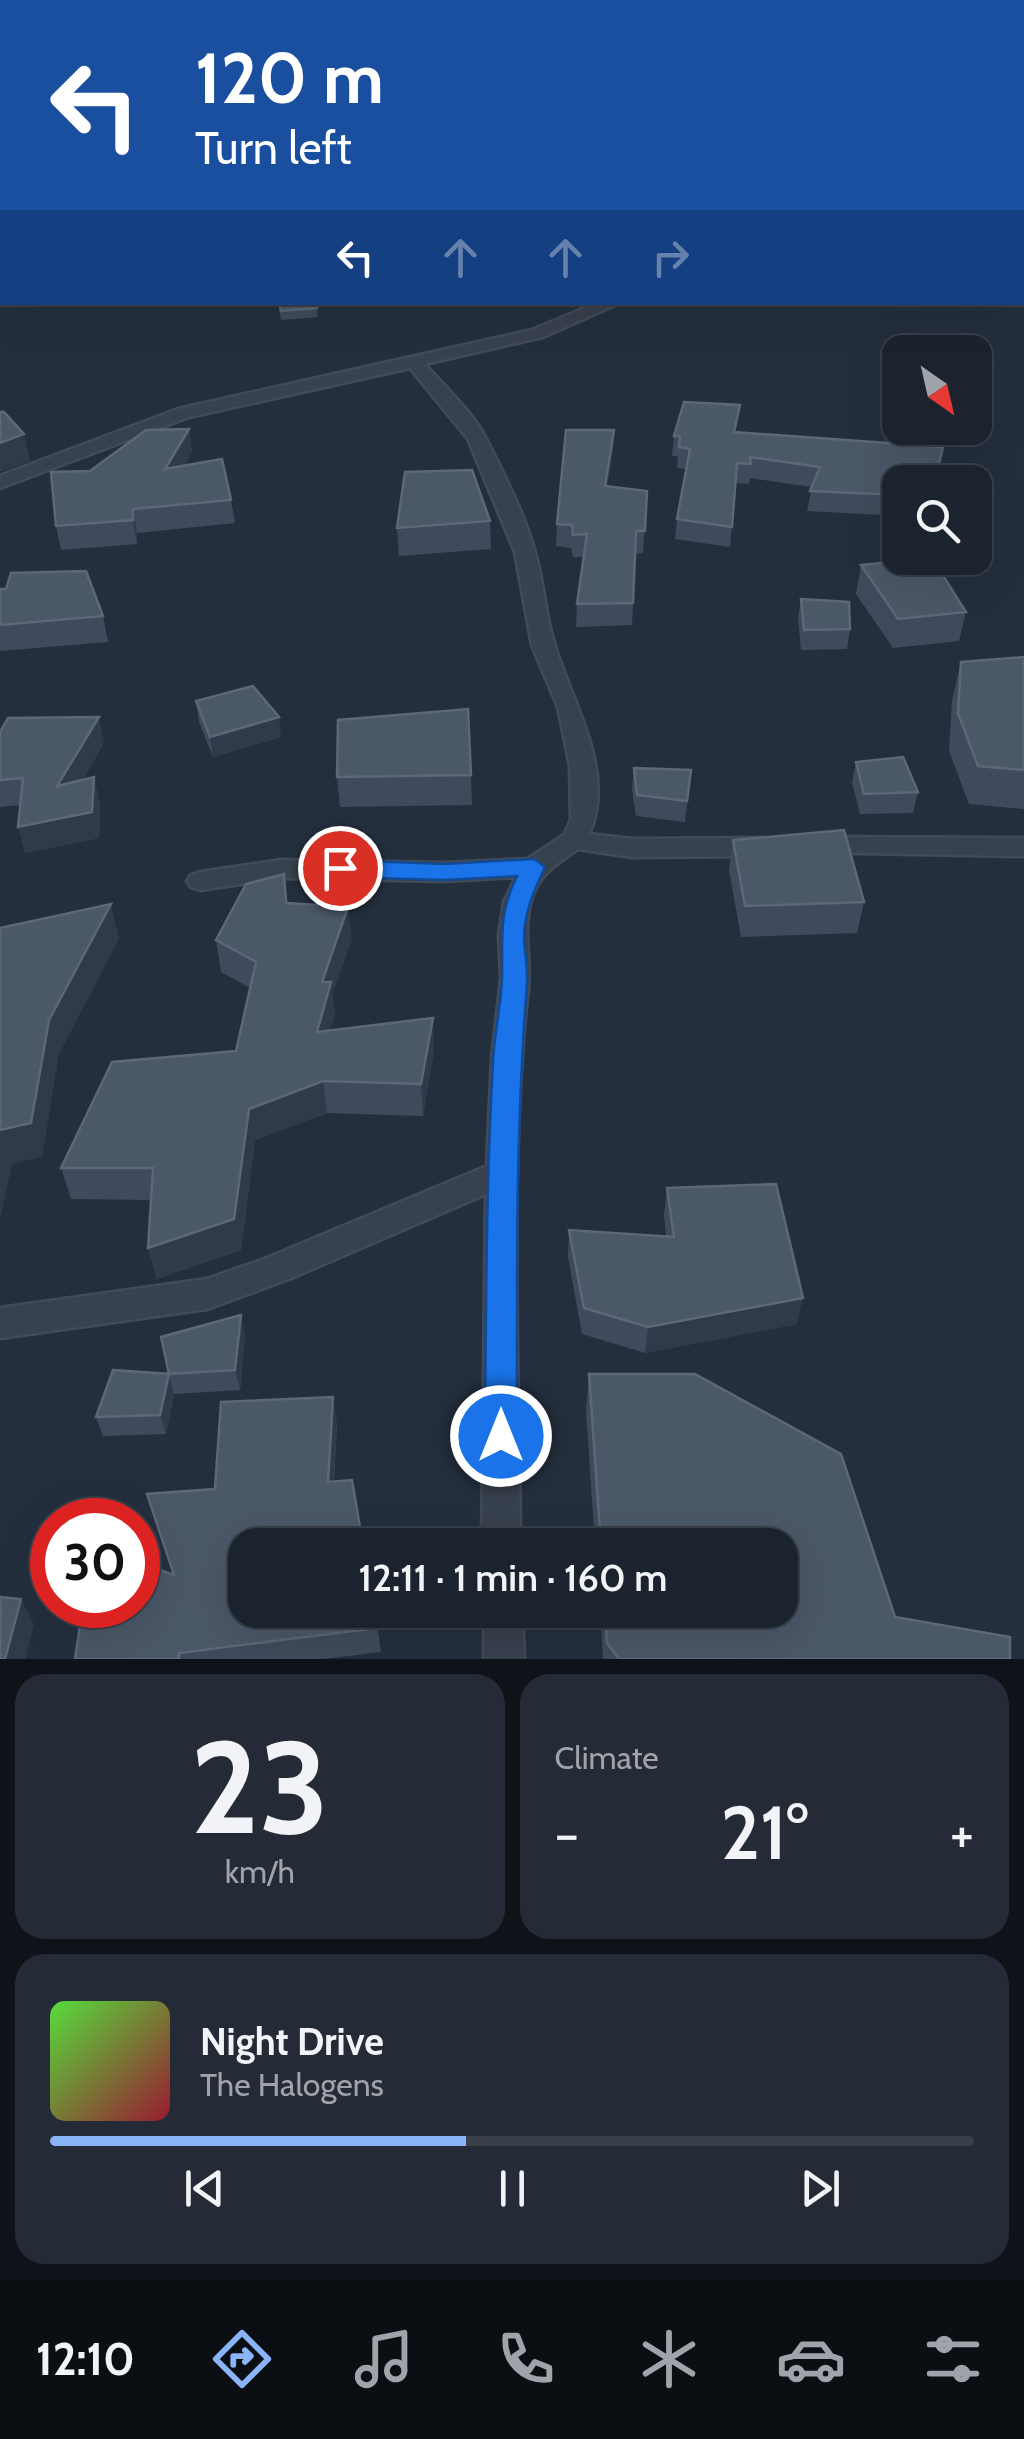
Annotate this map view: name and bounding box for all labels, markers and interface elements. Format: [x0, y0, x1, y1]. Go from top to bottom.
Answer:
text: 120 m [195, 35, 384, 121]
icon: left [30, 40, 160, 170]
text: Turn left [195, 121, 352, 175]
icon: left [328, 230, 383, 285]
icon: ahead [433, 230, 488, 285]
icon: ahead [538, 230, 593, 285]
icon: right [643, 230, 698, 285]
north arrow [882, 335, 992, 445]
map controls [882, 335, 992, 575]
button: search [882, 465, 992, 575]
pin [298, 826, 383, 911]
icon: arrive [313, 841, 368, 896]
position arrow [449, 1384, 553, 1488]
speed limit sign: 30 [30, 1498, 160, 1628]
text: 12:11 · 1 min · 160 m [359, 1554, 667, 1601]
text: 23 [190, 1708, 329, 1866]
text: Climate [555, 1738, 659, 1777]
text: 21° [720, 1787, 808, 1878]
text: − [555, 1800, 579, 1867]
text: + [950, 1800, 974, 1867]
text: km/h [225, 1852, 295, 1891]
text: Night Drive [200, 2018, 384, 2065]
text: The Halogens [200, 2065, 384, 2104]
icon: previous [177, 2161, 232, 2216]
icon: pause [485, 2161, 540, 2216]
icon: next [793, 2161, 848, 2216]
icon: directions [207, 2324, 277, 2394]
icon: music [349, 2324, 419, 2394]
icon: phone [491, 2324, 561, 2394]
icon: climate [634, 2324, 704, 2394]
icon: car [776, 2324, 846, 2394]
icon: filters [918, 2324, 988, 2394]
text: 12:10 [36, 2332, 135, 2386]

